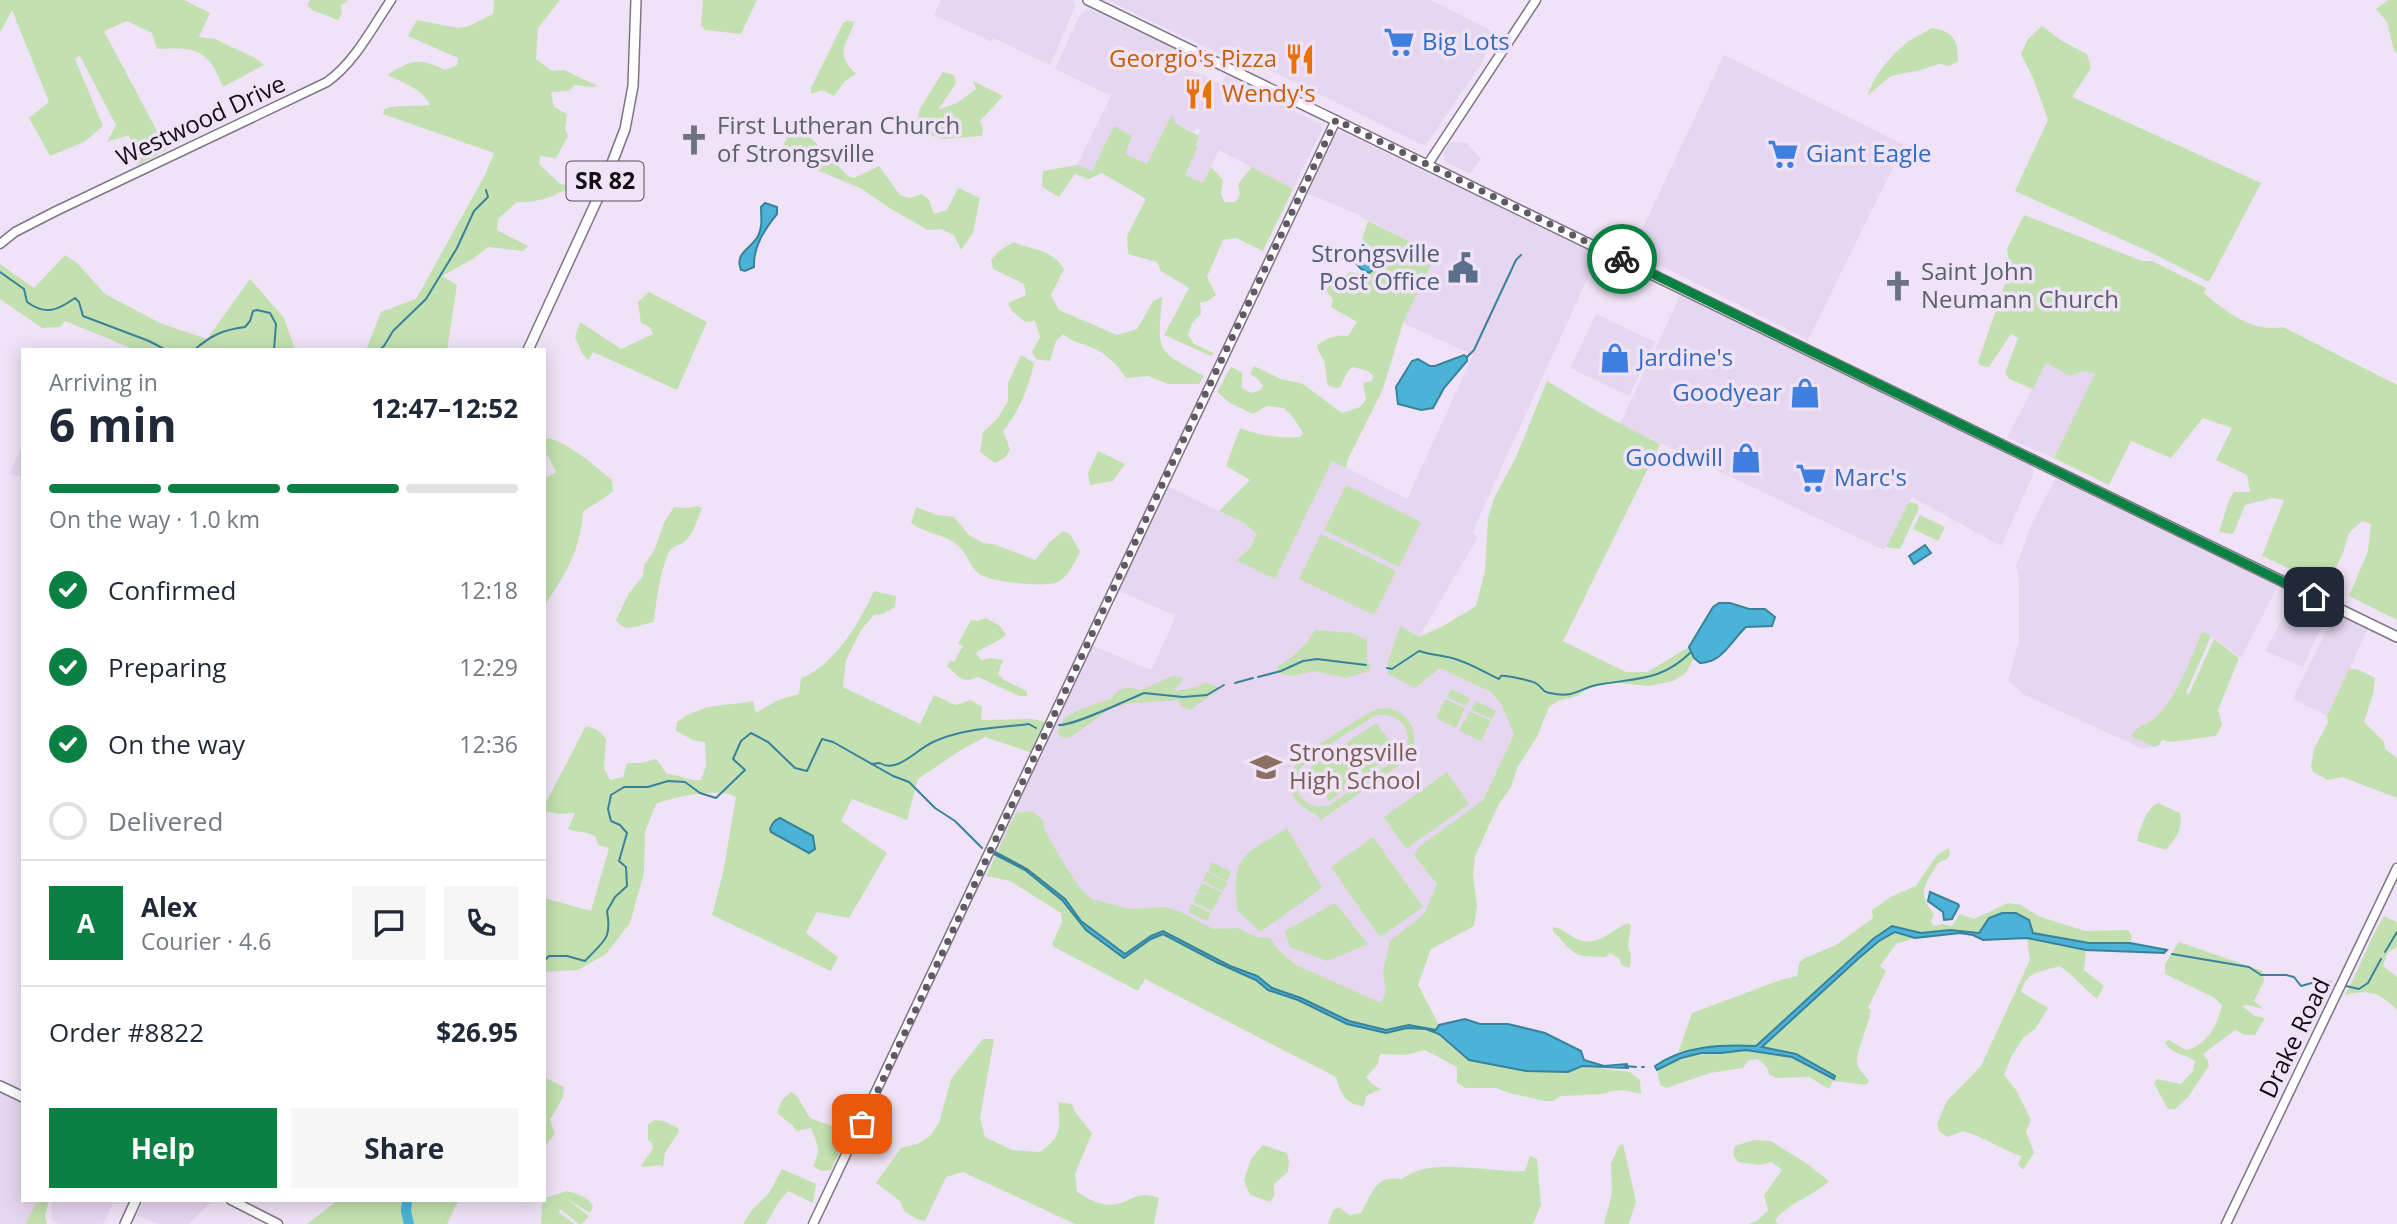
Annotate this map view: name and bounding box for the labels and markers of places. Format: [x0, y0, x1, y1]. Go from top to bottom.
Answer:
place label: Big Lots [1422, 24, 1510, 57]
supermarket icon: Big Lots [1382, 25, 1416, 59]
place label: Georgio's Pizza [1109, 41, 1277, 74]
restaurant icon: Georgio's Pizza [1283, 42, 1317, 76]
place label: Wendy's [1222, 76, 1316, 109]
restaurant icon: Wendy's [1182, 77, 1216, 111]
place label: First Lutheran Church of Strongsville [717, 108, 960, 169]
church icon: First Lutheran Church of Strongsville [677, 123, 711, 157]
place label: Giant Eagle [1806, 136, 1932, 169]
supermarket icon: Giant Eagle [1766, 137, 1800, 171]
place label: Strongsville Post Office [1311, 236, 1440, 297]
public building icon: Strongsville Post Office [1446, 251, 1480, 285]
place label: Saint John Neumann Church [1921, 254, 2119, 315]
church icon: Saint John Neumann Church [1881, 269, 1915, 303]
place label: Jardine's [1636, 340, 1733, 373]
shop icon: Jardine's [1598, 341, 1632, 375]
place label: Goodyear [1672, 375, 1782, 408]
shop icon: Goodyear [1788, 376, 1822, 410]
place label: Goodwill [1625, 440, 1723, 473]
shop icon: Goodwill [1729, 441, 1763, 475]
place label: Marc's [1834, 460, 1907, 493]
supermarket icon: Marc's [1794, 461, 1828, 495]
pin [2284, 567, 2344, 627]
place label: Strongsville High School [1289, 735, 1421, 796]
school or university icon: Strongsville High School [1249, 750, 1283, 784]
pin [832, 1094, 892, 1154]

